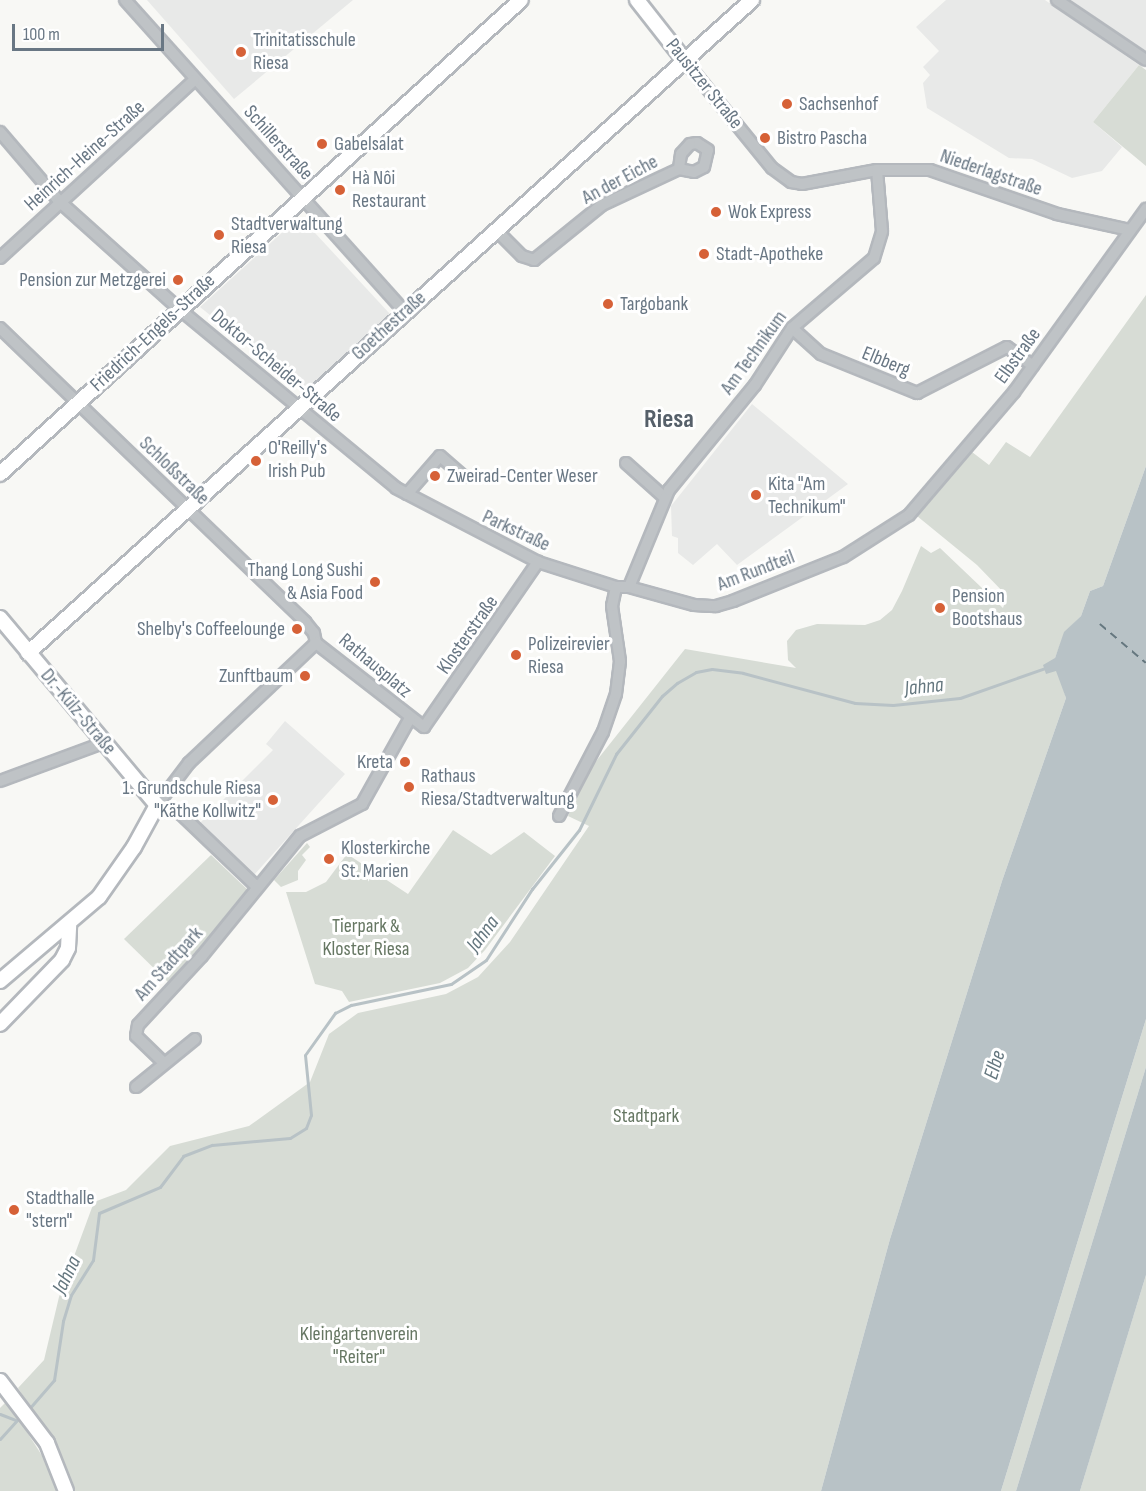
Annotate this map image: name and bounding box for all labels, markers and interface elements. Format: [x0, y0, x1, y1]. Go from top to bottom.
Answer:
scale bar [15, 12, 166, 50]
text: 100 m [23, 24, 60, 45]
place label: Trinitatisschule Riesa [253, 28, 356, 75]
street label: Pausitzer Straße [660, 34, 748, 134]
marker: Trinitatisschule Riesa [234, 45, 248, 59]
place label: Sachsenhof [799, 92, 878, 116]
street label: Heinrich-Heine-Straße [20, 96, 150, 216]
marker: Sachsenhof [780, 97, 794, 111]
street label: Schillerstraße [238, 101, 318, 185]
place label: Bistro Pascha [777, 126, 867, 150]
marker: Bistro Pascha [758, 131, 772, 145]
place label: Gabelsalat [334, 132, 404, 156]
marker: Gabelsalat [315, 137, 329, 151]
street label: Niederlagstraße [937, 144, 1045, 202]
street label: An der Eiche [578, 150, 662, 210]
place label: Hà Nôi Restaurant [352, 166, 426, 213]
marker: Hà Nôi Restaurant [333, 183, 347, 197]
place label: Wok Express [728, 200, 811, 224]
marker: Wok Express [709, 205, 723, 219]
place label: Stadtverwaltung Riesa [231, 212, 343, 259]
marker: Stadtverwaltung Riesa [212, 228, 226, 242]
place label: Stadt-Apotheke [716, 242, 823, 266]
marker: Stadt-Apotheke [697, 247, 711, 261]
place label: Pension zur Metzgerei [19, 268, 166, 292]
street label: Friedrich-Engels-Straße [86, 269, 220, 397]
marker: Pension zur Metzgerei [171, 273, 185, 287]
street label: Goethestraße [347, 286, 431, 366]
place label: Targobank [620, 292, 688, 316]
marker: Targobank [601, 297, 615, 311]
street label: Doktor-Scheider-Straße [206, 304, 346, 428]
street label: Am Technikum [716, 307, 792, 399]
street label: Elbstraße [990, 323, 1046, 389]
street label: Elbberg [858, 342, 914, 382]
district label: Riesa [644, 404, 694, 436]
street label: Schloßstraße [134, 432, 214, 510]
place label: O'Reilly's Irish Pub [268, 437, 327, 484]
marker: O'Reilly's Irish Pub [249, 454, 263, 468]
place label: Zweirad-Center Weser [447, 464, 598, 488]
marker: Zweirad-Center Weser [428, 469, 442, 483]
place label: Kita "Am Technikum" [768, 472, 846, 519]
marker: Kita "Am Technikum" [749, 488, 763, 502]
street label: Parkstraße [478, 505, 554, 557]
street label: Am Rundteil [714, 545, 798, 597]
place label: Thang Long Sushi & Asia Food [248, 558, 363, 605]
marker: Thang Long Sushi & Asia Food [368, 575, 382, 589]
place label: Pension Bootshaus [952, 584, 1022, 631]
street label: Klosterstraße [432, 591, 504, 679]
marker: Pension Bootshaus [933, 601, 947, 615]
place label: Shelby's Coffeelounge [137, 617, 285, 641]
marker: Shelby's Coffeelounge [290, 622, 304, 636]
street label: Rathausplatz [334, 629, 416, 703]
place label: Polizeirevier Riesa [528, 632, 610, 679]
marker: Polizeirevier Riesa [509, 648, 523, 662]
street label: Dr.-Külz-Straße [35, 664, 121, 760]
place label: Zunftbaum [219, 664, 293, 688]
marker: Zunftbaum [298, 669, 312, 683]
water label: Jahna [903, 672, 945, 702]
place label: Kreta [357, 750, 393, 774]
marker: Kreta [398, 755, 412, 769]
place label: Rathaus Riesa/Stadtverwaltung [421, 764, 574, 811]
place label: 1. Grundschule Riesa "Käthe Kollwitz" [123, 777, 261, 824]
marker: Rathaus Riesa/Stadtverwaltung [402, 780, 416, 794]
marker: 1. Grundschule Riesa "Käthe Kollwitz" [266, 793, 280, 807]
place label: Klosterkirche St. Marien [341, 836, 430, 883]
marker: Klosterkirche St. Marien [322, 852, 336, 866]
water label: Jahna [461, 911, 505, 957]
park label: Tierpark & Kloster Riesa [323, 914, 409, 961]
street label: Am Stadtpark [130, 922, 208, 1006]
water label: Elbe [979, 1047, 1011, 1083]
park label: Stadtpark [613, 1104, 679, 1128]
place label: Stadthalle "stern" [26, 1186, 94, 1233]
marker: Stadthalle "stern" [7, 1203, 21, 1217]
water label: Jahna [47, 1252, 87, 1298]
park label: Kleingartenverein "Reiter" [300, 1323, 418, 1370]

